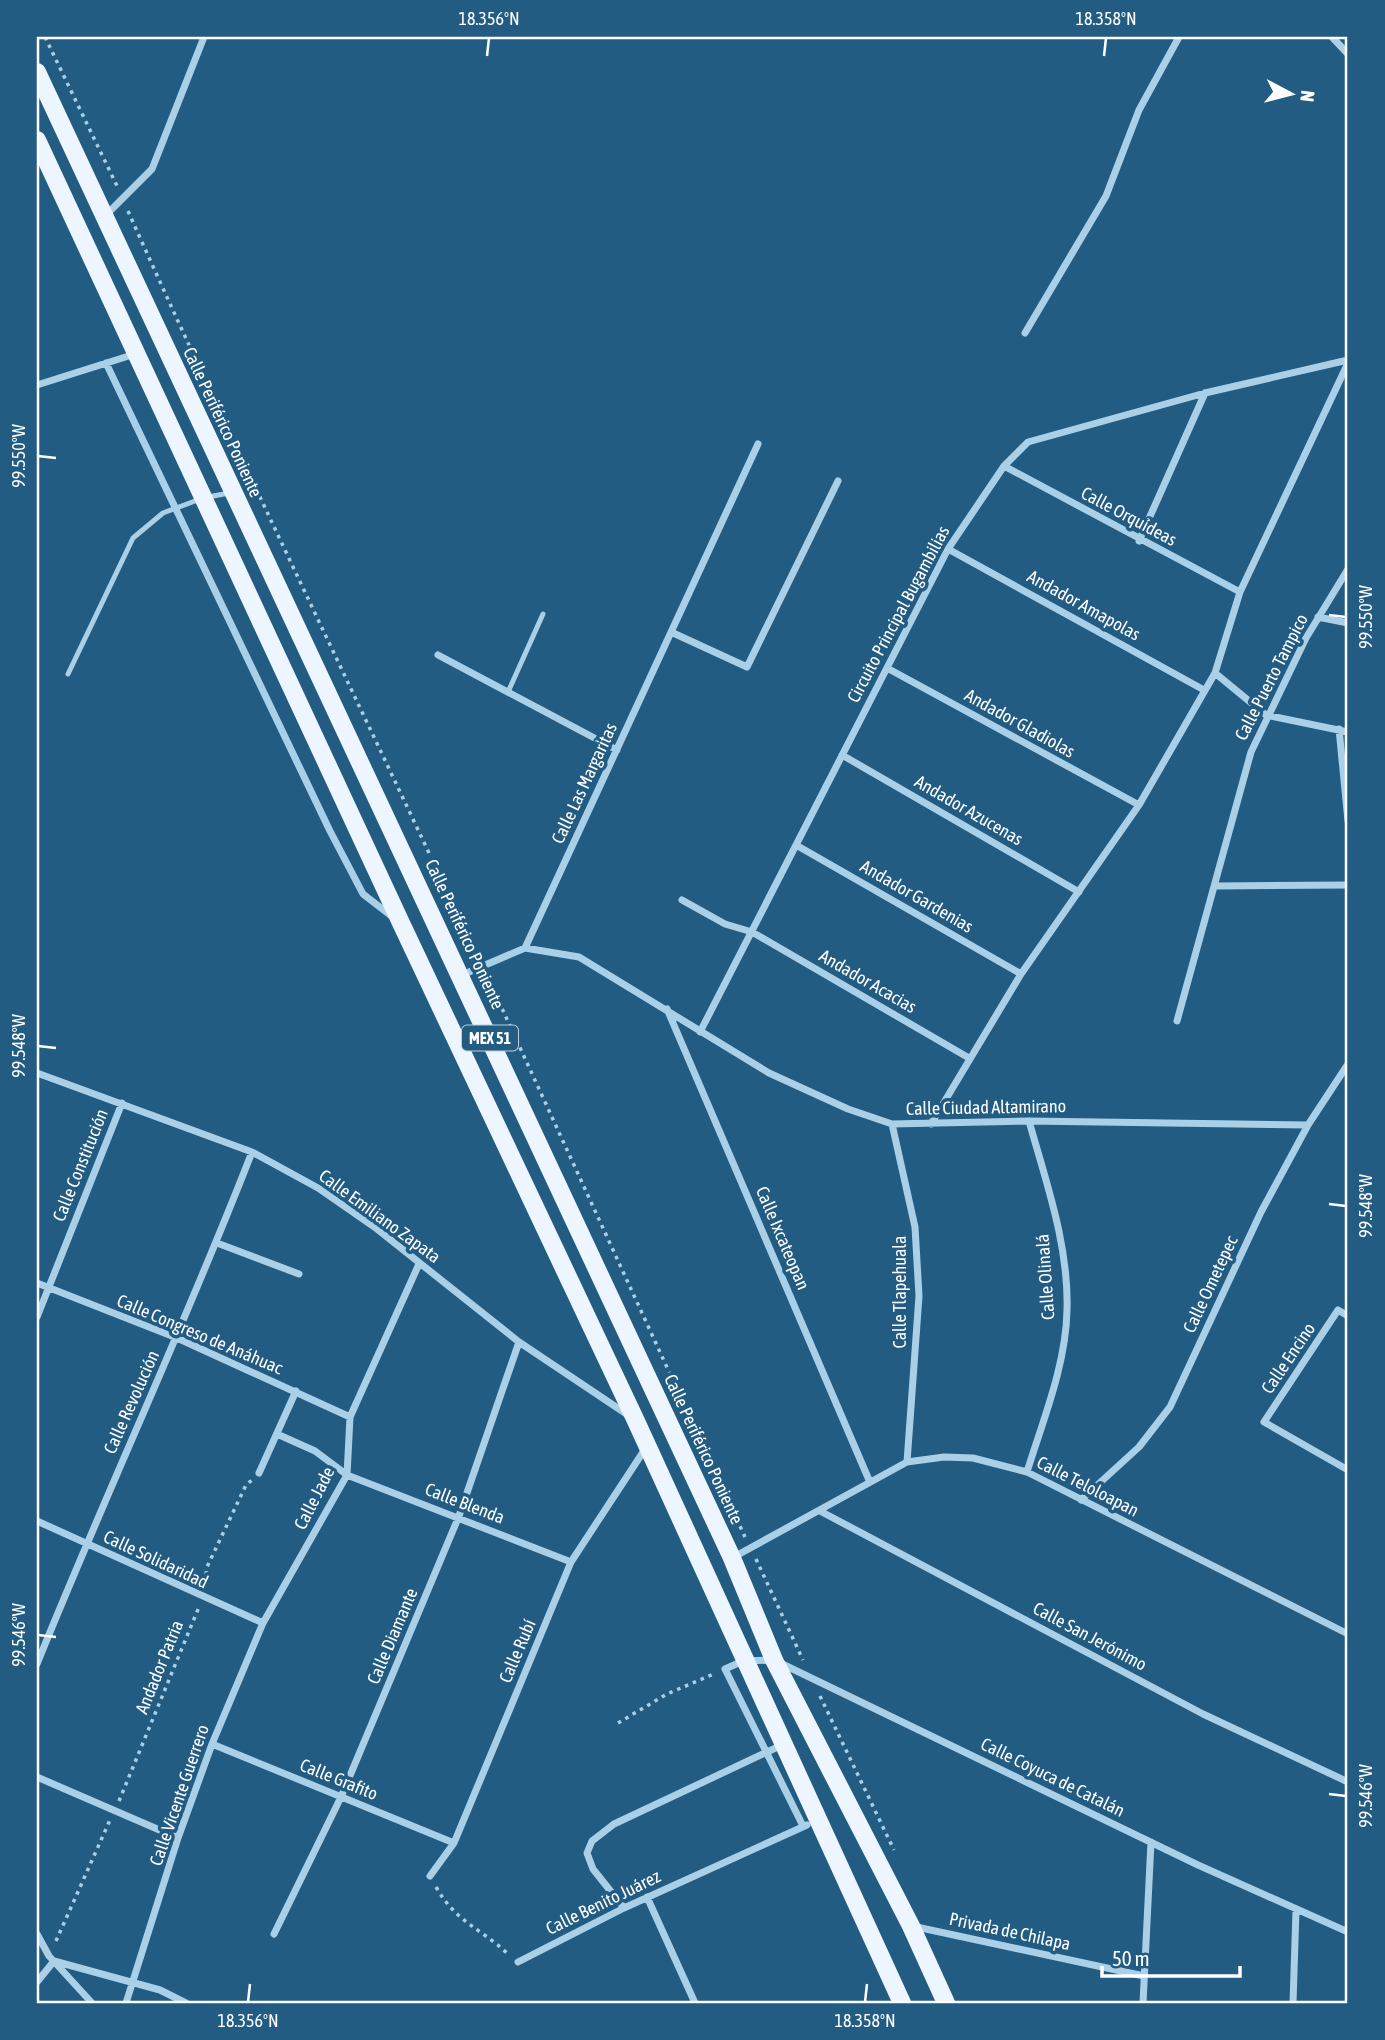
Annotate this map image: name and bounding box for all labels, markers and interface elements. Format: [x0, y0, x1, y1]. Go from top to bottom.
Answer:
text: 18.356°N [458, 8, 520, 29]
text: 18.358°N [1075, 8, 1137, 29]
north arrow [1256, 60, 1326, 130]
text: N [1296, 89, 1319, 103]
street label: Calle Periférico Poniente [179, 344, 267, 500]
text: 99.550°W [8, 424, 29, 488]
street label: Calle Orquídeas [1078, 482, 1180, 550]
street label: Circuito Principal Bugambilias [842, 522, 954, 706]
street label: Andador Amapolas [1024, 565, 1144, 645]
text: 99.550°W [1355, 585, 1376, 649]
street label: Calle Puerto Tampico [1230, 610, 1312, 744]
street label: Andador Gladiolas [961, 684, 1079, 762]
street label: Calle Las Margaritas [547, 719, 621, 847]
street label: Andador Azucenas [911, 771, 1027, 849]
street label: Andador Gardenias [857, 855, 977, 937]
street label: Calle Periférico Poniente [421, 856, 509, 1012]
street label: Andador Acacias [816, 945, 920, 1017]
text: 99.548°W [8, 1014, 29, 1078]
road number: MEX 51 [462, 1026, 518, 1050]
street label: Calle Ciudad Altamirano [906, 1095, 1066, 1119]
street label: Calle Constitución [48, 1106, 112, 1224]
street label: Calle Emiliano Zapata [315, 1165, 445, 1267]
text: 99.548°W [1355, 1174, 1376, 1238]
street label: Calle Ixcateopan [752, 1183, 814, 1293]
street label: Calle Ometepec [1178, 1232, 1242, 1336]
street label: Calle Olinalá [1032, 1233, 1058, 1321]
street label: Calle Tlapehuala [889, 1236, 910, 1348]
street label: Calle Congreso de Anáhuac [114, 1290, 286, 1379]
street label: Calle Encino [1257, 1319, 1319, 1397]
street label: Calle Revolución [99, 1347, 163, 1457]
street label: Calle Periférico Poniente [660, 1371, 748, 1527]
street label: Calle Teloloapan [1034, 1451, 1142, 1521]
street label: Calle Jade [289, 1463, 339, 1533]
street label: Calle Blenda [422, 1478, 508, 1528]
street label: Calle Solidaridad [100, 1526, 212, 1592]
street label: Calle Diamante [362, 1585, 422, 1687]
street label: Calle San Jerónimo [1030, 1597, 1150, 1675]
text: 99.546°W [8, 1603, 29, 1667]
street label: Calle Rubí [494, 1616, 540, 1686]
street label: Andador Patria [131, 1617, 187, 1717]
street label: Calle Vicente Guerrero [145, 1722, 213, 1868]
street label: Calle Coyuca de Catalán [978, 1733, 1128, 1821]
street label: Calle Grafito [297, 1754, 381, 1804]
text: 99.546°W [1355, 1764, 1376, 1828]
street label: Calle Benito Juárez [542, 1865, 664, 1939]
street label: Privada de Chilapa [947, 1908, 1073, 1954]
scale bar [1102, 1935, 1240, 1979]
text: 50 m [1112, 1946, 1150, 1970]
text: 18.356°N [217, 2010, 279, 2031]
text: 18.358°N [834, 2010, 896, 2031]

